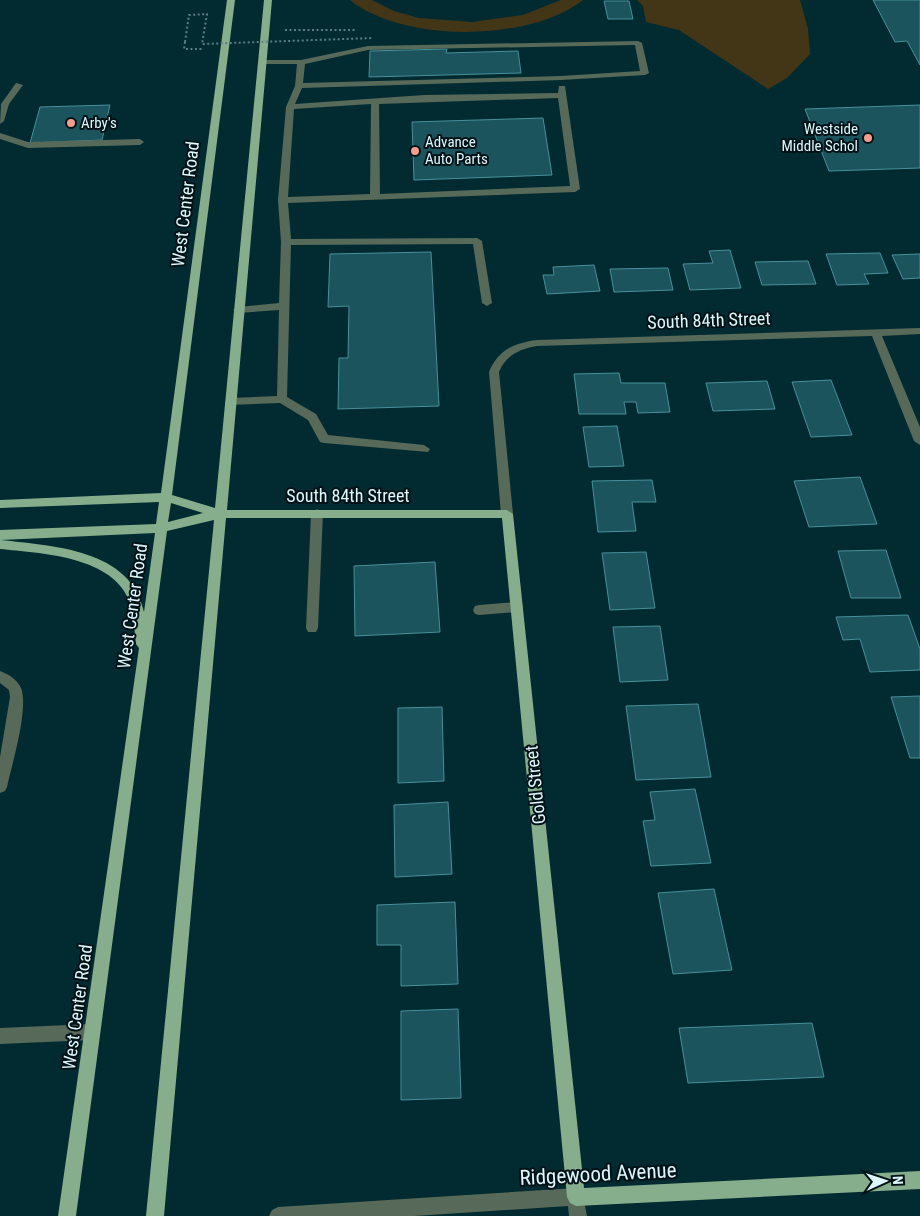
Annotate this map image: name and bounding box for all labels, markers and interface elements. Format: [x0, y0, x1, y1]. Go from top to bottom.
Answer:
place label: Arby's [81, 114, 117, 132]
marker: Arby's [65, 117, 77, 129]
place label: Westside Middle Schol [782, 120, 858, 155]
marker: Westside Middle Schol [862, 132, 874, 144]
place label: Advance Auto Parts [425, 133, 488, 168]
street label: West Center Road [167, 140, 203, 268]
marker: Advance Auto Parts [409, 145, 421, 157]
street label: South 84th Street [647, 307, 771, 333]
street label: South 84th Street [286, 485, 410, 506]
street label: West Center Road [113, 542, 151, 670]
street label: Gold Street [520, 745, 550, 825]
street label: West Center Road [58, 943, 96, 1071]
north arrow [860, 1156, 910, 1206]
street label: Ridgewood Avenue [519, 1158, 677, 1190]
text: N [890, 1176, 906, 1185]

